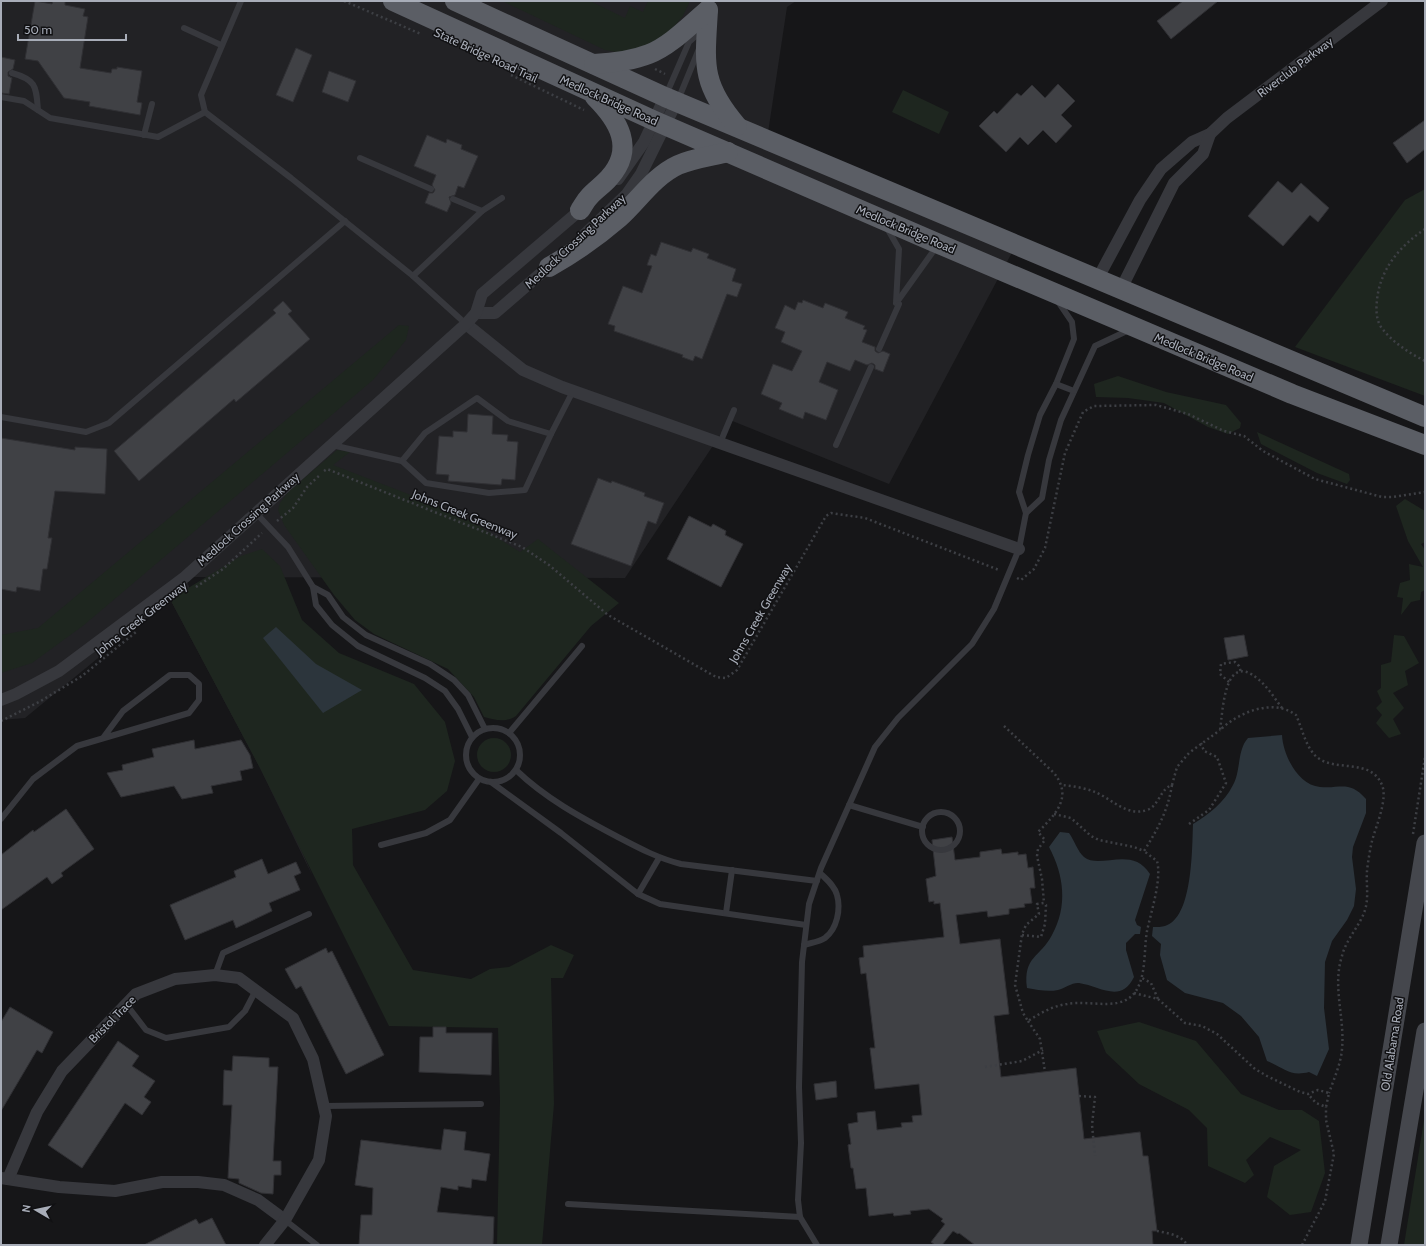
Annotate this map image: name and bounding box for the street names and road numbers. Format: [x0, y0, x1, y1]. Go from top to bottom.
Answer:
street label: State Bridge Road Trail [432, 24, 541, 86]
street label: Riverclub Parkway [1254, 34, 1336, 100]
street label: Medlock Bridge Road [557, 72, 661, 128]
street label: Medlock Crossing Parkway [521, 190, 629, 292]
street label: Medlock Bridge Road [854, 201, 958, 257]
street label: Medlock Bridge Road [1152, 329, 1256, 385]
street label: Medlock Crossing Parkway [194, 469, 302, 569]
street label: Johns Creek Greenway [409, 486, 520, 542]
street label: Johns Creek Greenway [725, 561, 795, 666]
street label: Johns Creek Greenway [91, 577, 190, 659]
street label: Bristol Trace [85, 992, 139, 1046]
street label: Old Alabama Road [1377, 996, 1407, 1092]

